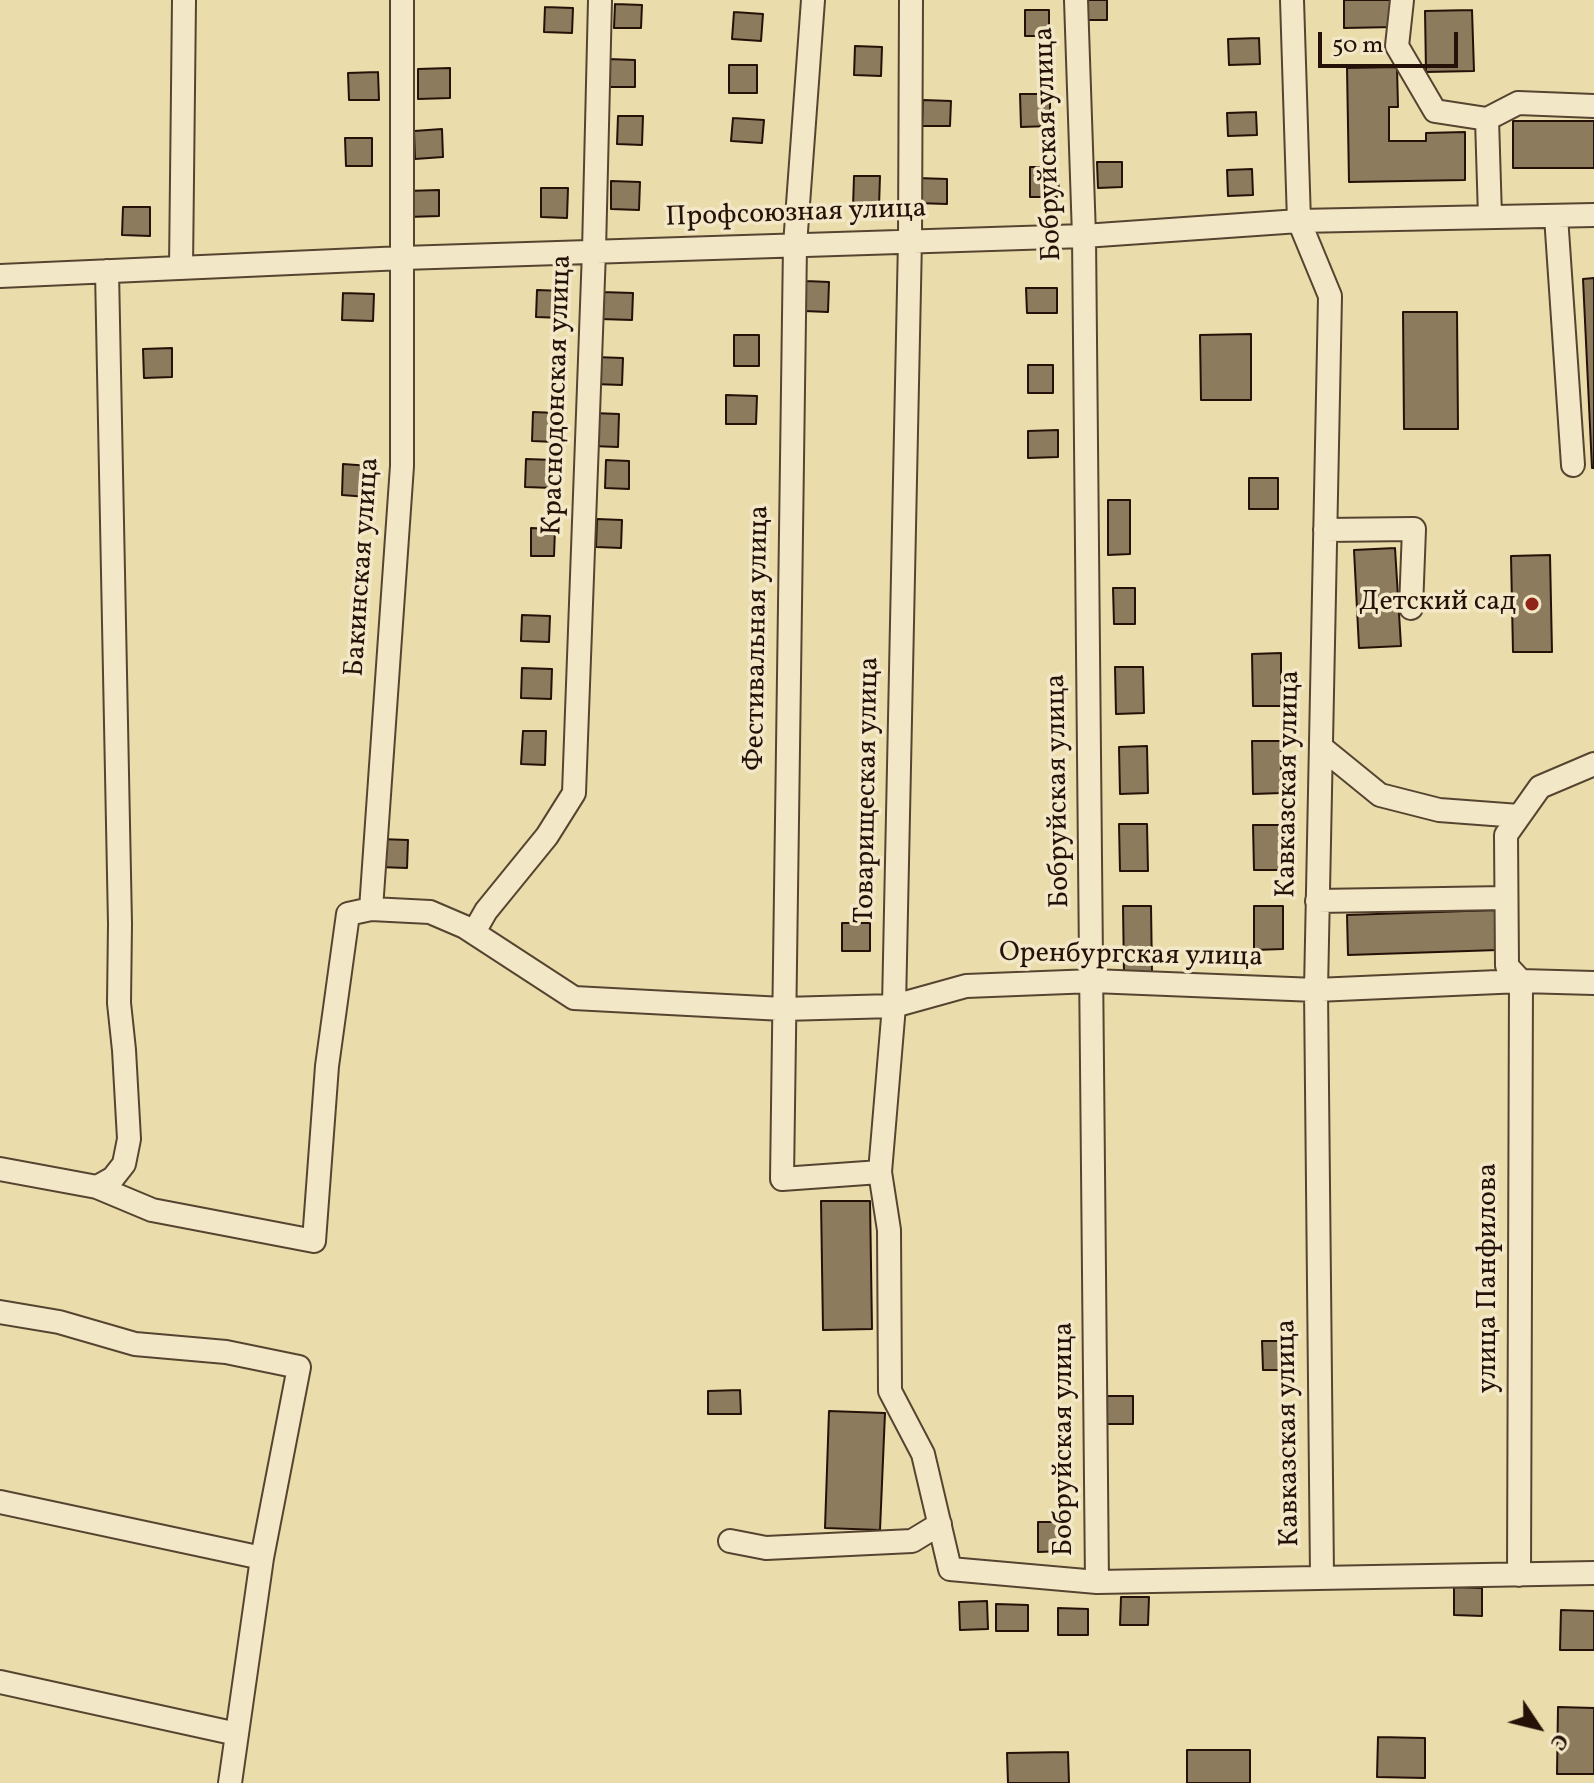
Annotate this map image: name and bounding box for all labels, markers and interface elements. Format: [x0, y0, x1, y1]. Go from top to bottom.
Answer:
scale bar [1322, 16, 1462, 66]
street label: Бобруйская улица [1029, 26, 1071, 262]
text: 50 m [1332, 29, 1384, 63]
street label: Профсоюзная улица [665, 194, 927, 236]
street label: Краснодонская улица [537, 254, 581, 536]
street label: Бакинская улица [340, 456, 388, 678]
street label: Фестивальная улица [740, 505, 778, 771]
place label: Детский сад [1359, 587, 1516, 621]
marker: Детский сад [1523, 595, 1541, 613]
street label: Товарищеская улица [850, 656, 888, 924]
street label: Кавказская улица [1271, 670, 1309, 898]
street label: Бобруйская улица [1041, 674, 1079, 908]
street label: Оренбургская улица [999, 938, 1263, 976]
street label: улица Панфилова [1473, 1163, 1507, 1393]
street label: Кавказская улица [1271, 1319, 1309, 1547]
street label: Бобруйская улица [1049, 1322, 1083, 1556]
north arrow [1498, 1687, 1578, 1767]
text: С [1541, 1726, 1575, 1756]

